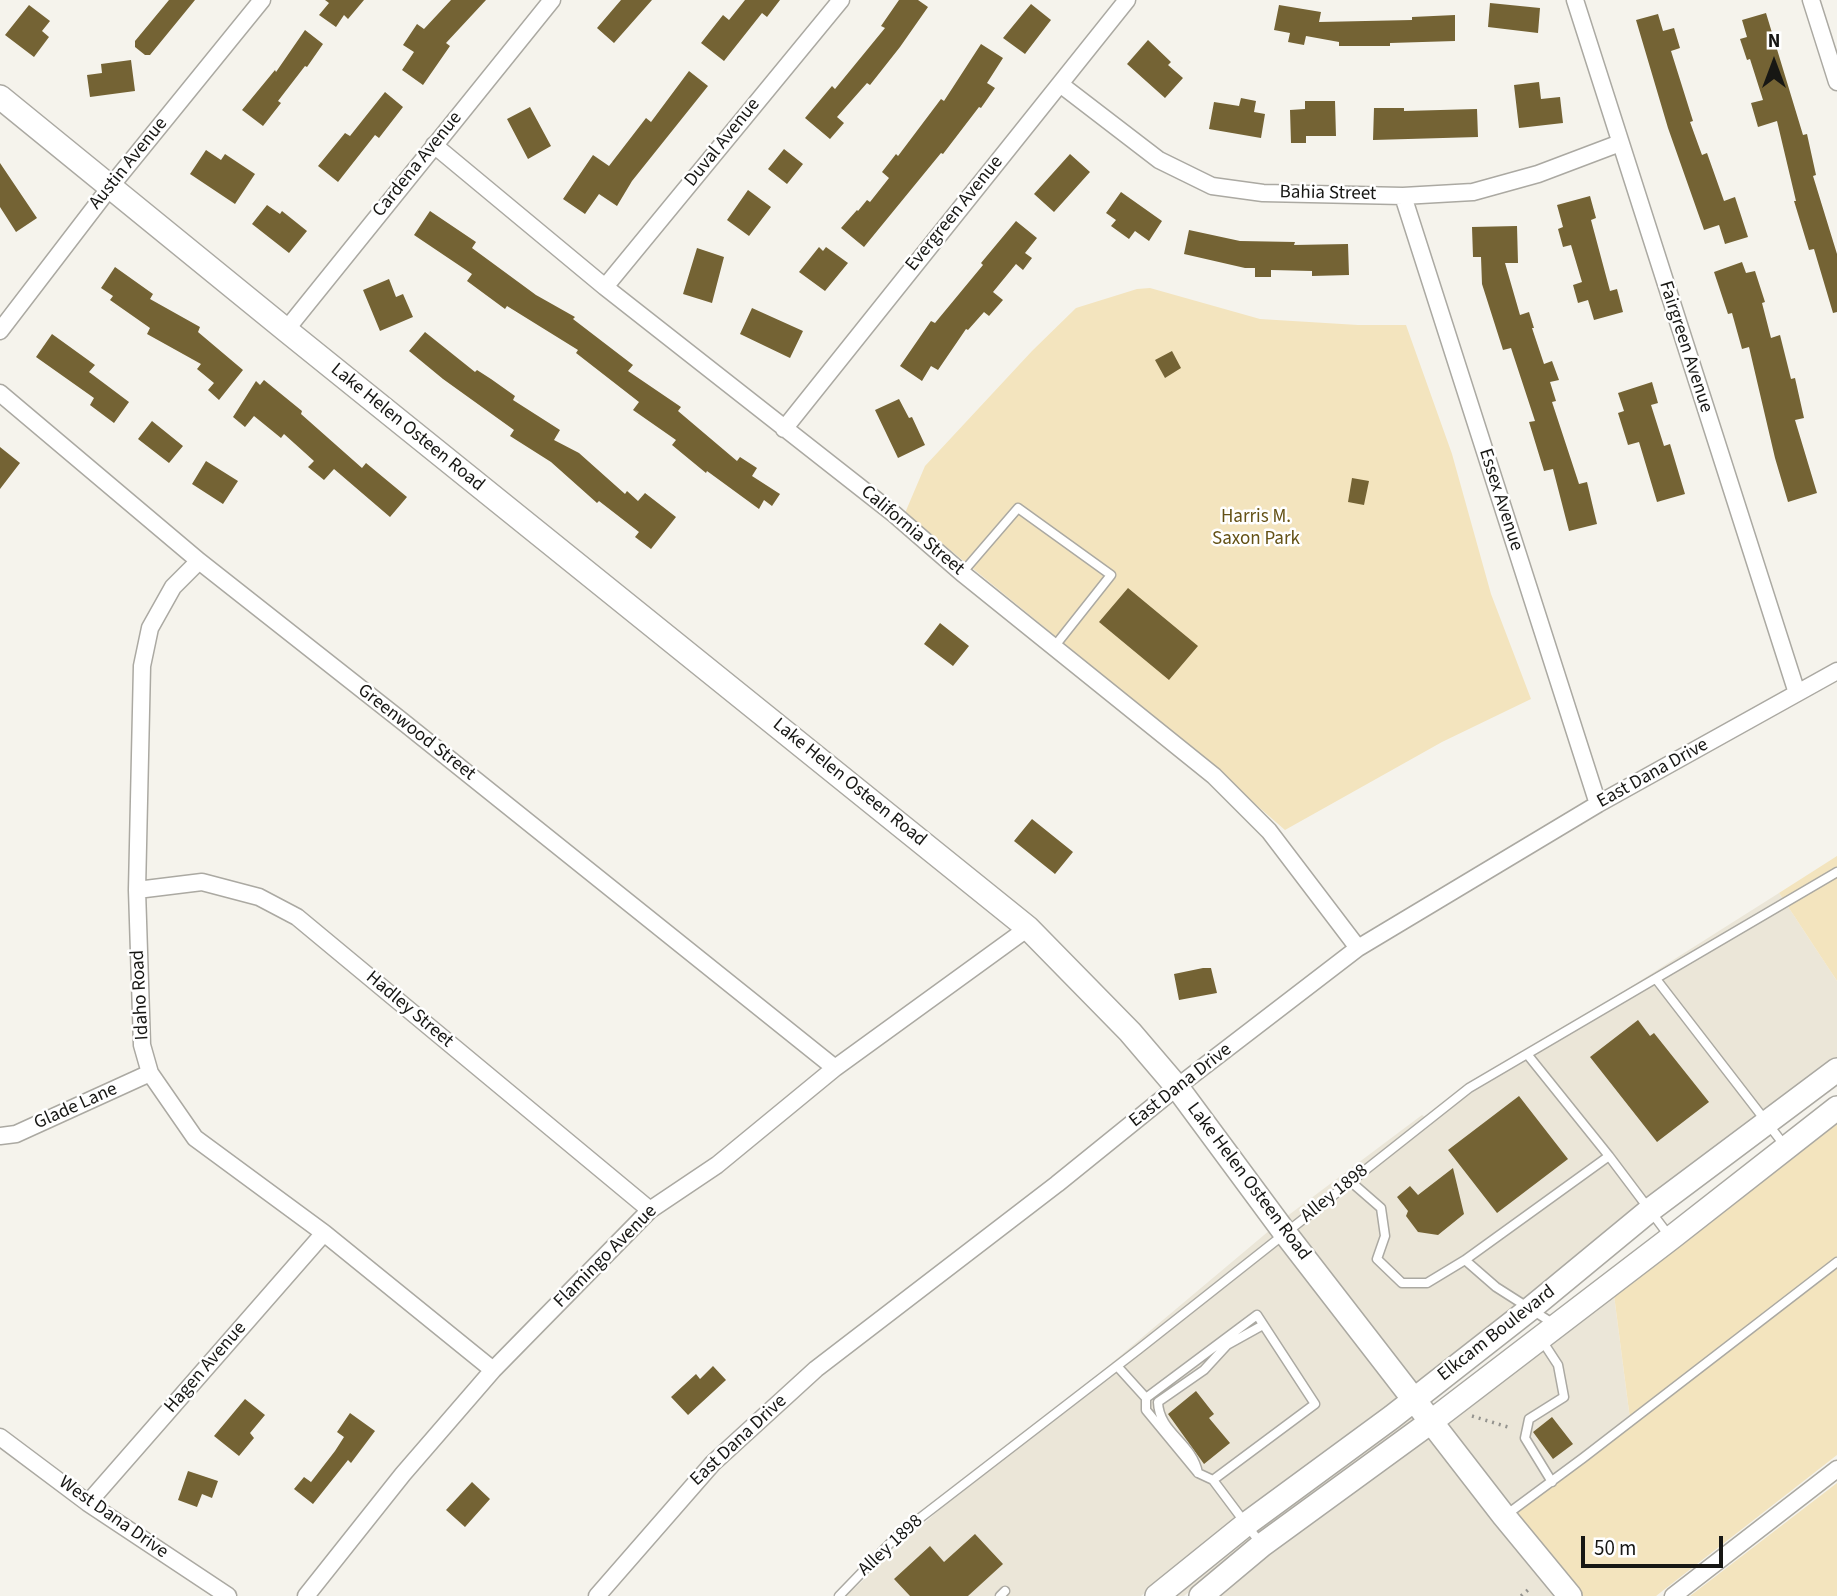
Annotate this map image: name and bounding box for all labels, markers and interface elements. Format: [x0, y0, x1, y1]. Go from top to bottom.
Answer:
north arrow [1739, 28, 1809, 98]
text: N [1768, 28, 1780, 55]
street label: Duval Avenue [680, 94, 766, 192]
street label: Cardena Avenue [369, 108, 467, 222]
street label: Austin Avenue [85, 113, 173, 215]
street label: Evergreen Avenue [901, 152, 1009, 276]
street label: Bahia Street [1279, 182, 1377, 206]
street label: Fairgreen Avenue [1653, 278, 1717, 416]
street label: Lake Helen Osteen Road [325, 359, 489, 497]
street label: Essex Avenue [1473, 446, 1527, 554]
street label: California Street [856, 481, 968, 581]
park label: Harris M. Saxon Park [1212, 507, 1300, 551]
street label: Greenwood Street [352, 680, 480, 786]
street label: Lake Helen Osteen Road [767, 714, 931, 852]
street label: East Dana Drive [1593, 734, 1713, 814]
street label: Idaho Road [127, 949, 155, 1041]
street label: Hadley Street [361, 967, 457, 1053]
street label: East Dana Drive [1125, 1039, 1237, 1133]
street label: Glade Lane [31, 1079, 121, 1135]
street label: Lake Helen Osteen Road [1181, 1099, 1315, 1265]
street label: Alley 1898 [1297, 1160, 1373, 1228]
street label: Flamingo Avenue [550, 1201, 662, 1313]
street label: Elkcam Boulevard [1434, 1281, 1560, 1387]
street label: Hagen Avenue [160, 1318, 252, 1418]
street label: East Dana Drive [686, 1391, 792, 1491]
street label: West Dana Drive [54, 1472, 172, 1564]
street label: Alley 1898 [854, 1510, 928, 1582]
scale bar [1585, 1522, 1727, 1566]
text: 50 m [1594, 1533, 1636, 1563]

